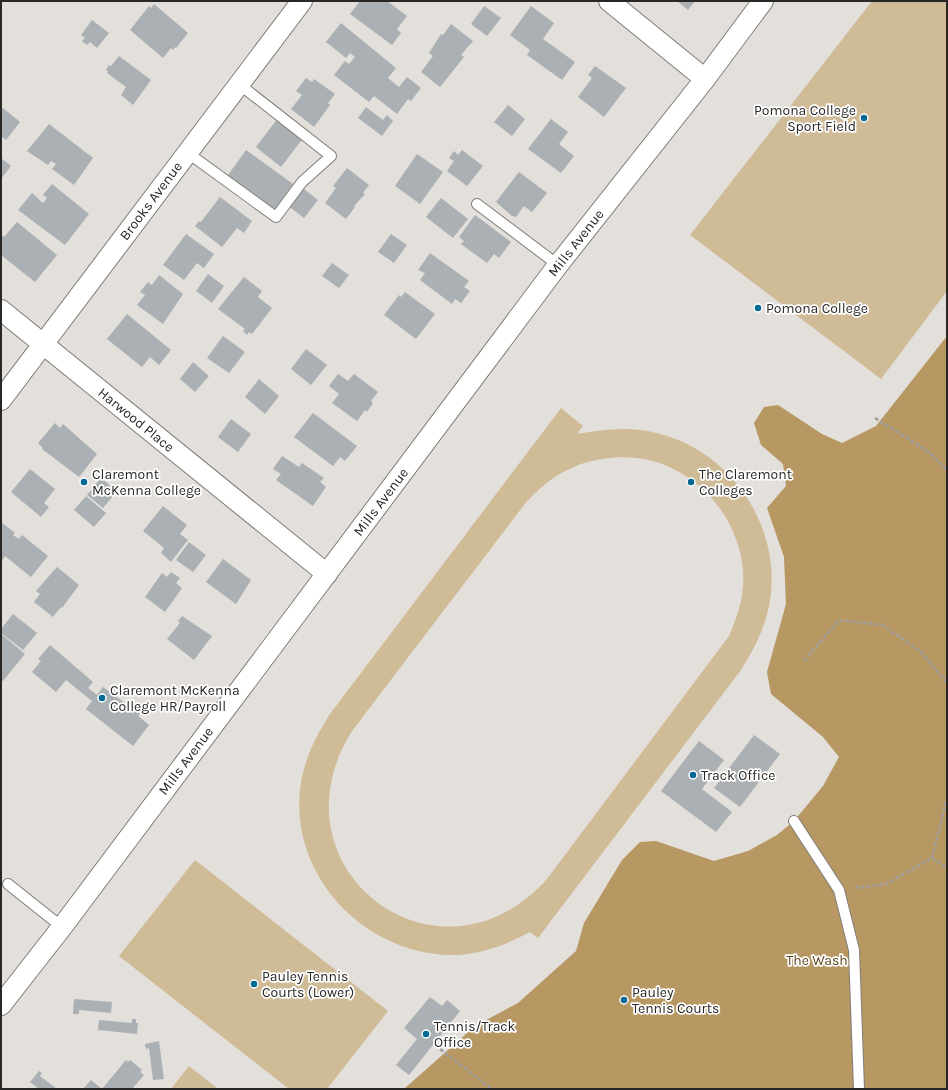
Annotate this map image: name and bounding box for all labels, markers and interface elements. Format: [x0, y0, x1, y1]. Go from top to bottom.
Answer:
place label: Pomona College Sport Field [754, 102, 856, 135]
marker: Pomona College Sport Field [859, 113, 869, 123]
street label: Brooks Avenue [116, 158, 186, 244]
street label: Mills Avenue [544, 206, 608, 280]
place label: Pomona College [766, 300, 868, 317]
marker: Pomona College [753, 303, 763, 313]
street label: Harwood Place [95, 384, 177, 456]
street label: Mills Avenue [350, 465, 412, 539]
place label: Claremont McKenna College [92, 466, 201, 499]
place label: The Claremont Colleges [699, 466, 792, 499]
marker: Claremont McKenna College [79, 477, 89, 487]
marker: The Claremont Colleges [686, 477, 696, 487]
place label: Claremont McKenna College HR/Payroll [110, 682, 240, 715]
marker: Claremont McKenna College HR/Payroll [97, 693, 107, 703]
street label: Mills Avenue [155, 724, 217, 798]
place label: Track Office [701, 767, 775, 784]
marker: Track Office [688, 770, 698, 780]
park label: The Wash [786, 952, 848, 969]
place label: Pauley Tennis Courts (Lower) [262, 968, 354, 1001]
marker: Pauley Tennis Courts (Lower) [249, 979, 259, 989]
place label: Pauley Tennis Courts [632, 984, 719, 1017]
marker: Pauley Tennis Courts [619, 995, 629, 1005]
place label: Tennis/Track Office [434, 1018, 516, 1051]
marker: Tennis/Track Office [421, 1029, 431, 1039]

